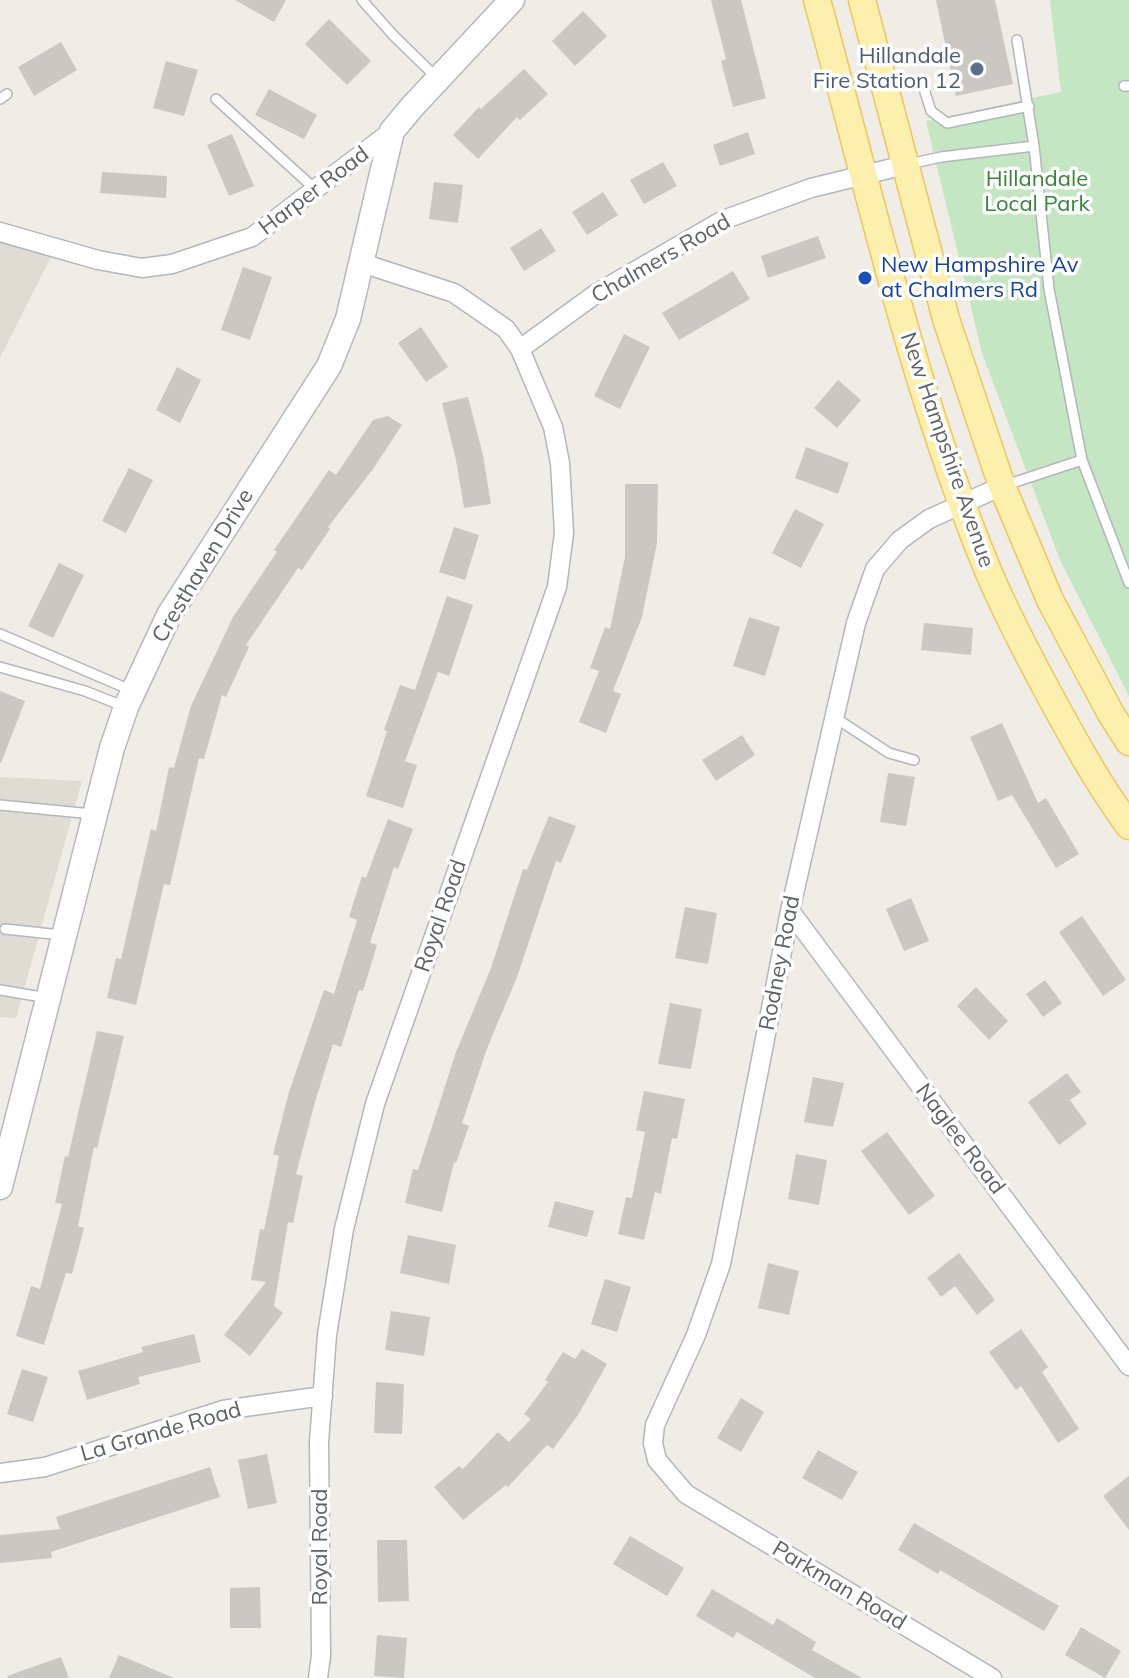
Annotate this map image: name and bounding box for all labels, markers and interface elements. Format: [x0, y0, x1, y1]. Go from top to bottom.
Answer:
place label: Hillandale Fire Station 12 [813, 43, 961, 94]
marker: Hillandale Fire Station 12 [968, 60, 986, 78]
street label: Harper Road [254, 141, 374, 241]
park label: Hillandale Local Park [984, 166, 1090, 218]
street label: Chalmers Road [587, 209, 735, 309]
place label: New Hampshire Av at Chalmers Rd [881, 252, 1079, 304]
marker: New Hampshire Av at Chalmers Rd [856, 269, 874, 287]
street label: New Hampshire Avenue [894, 329, 1000, 571]
street label: Cresthaven Drive [147, 484, 259, 648]
street label: Royal Road [409, 856, 473, 976]
street label: Rodney Road [754, 893, 806, 1033]
street label: Naglee Road [910, 1078, 1010, 1200]
street label: La Grande Road [78, 1396, 244, 1468]
street label: Royal Road [307, 1489, 333, 1605]
street label: Parkman Road [767, 1536, 911, 1636]

